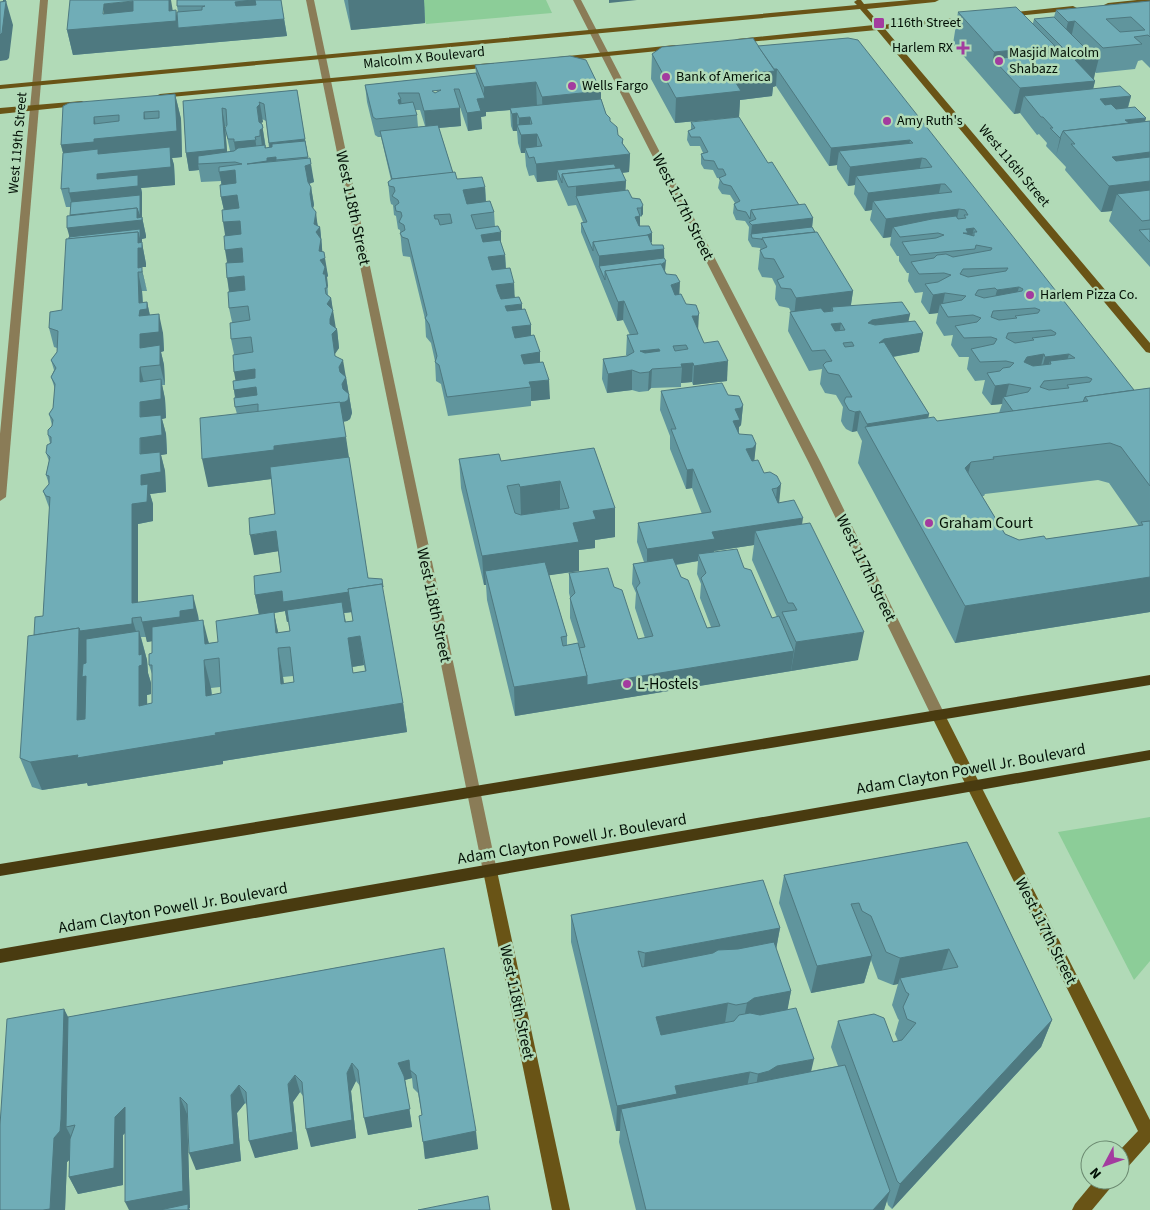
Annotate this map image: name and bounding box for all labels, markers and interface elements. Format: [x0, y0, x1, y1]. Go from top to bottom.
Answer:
place label: 116th Street [890, 13, 961, 33]
marker: 116th Street [872, 16, 886, 30]
place label: Harlem RX [892, 38, 953, 58]
street label: Malcolm X Boulevard [362, 42, 486, 74]
marker: Harlem RX [957, 42, 969, 54]
place label: Masjid Malcolm Shabazz [1009, 43, 1099, 79]
marker: Masjid Malcolm Shabazz [993, 55, 1005, 67]
place label: Bank of America [676, 67, 771, 87]
marker: Bank of America [660, 71, 672, 83]
place label: Wells Fargo [582, 76, 648, 96]
marker: Wells Fargo [566, 80, 578, 92]
street label: West 119th Street [4, 91, 32, 195]
place label: Amy Ruth's [897, 111, 963, 131]
marker: Amy Ruth's [881, 115, 893, 127]
street label: West 116th Street [974, 120, 1055, 212]
street label: West 118th Street [330, 149, 376, 268]
street label: West 117th Street [647, 150, 720, 265]
place label: Harlem Pizza Co. [1040, 285, 1138, 305]
marker: Harlem Pizza Co. [1024, 289, 1036, 301]
street label: West 117th Street [831, 511, 902, 626]
place label: Graham Court [939, 512, 1033, 534]
marker: Graham Court [923, 517, 935, 529]
street label: West 118th Street [411, 546, 457, 665]
place label: L-Hostels [637, 673, 699, 695]
marker: L-Hostels [621, 678, 633, 690]
street label: Adam Clayton Powell Jr. Boulevard [855, 738, 1087, 800]
street label: Adam Clayton Powell Jr. Boulevard [456, 808, 688, 870]
street label: West 117th Street [1010, 874, 1083, 989]
street label: Adam Clayton Powell Jr. Boulevard [57, 877, 289, 939]
street label: West 118th Street [494, 943, 540, 1062]
north arrow [1080, 1140, 1130, 1190]
text: N [1085, 1163, 1107, 1183]

